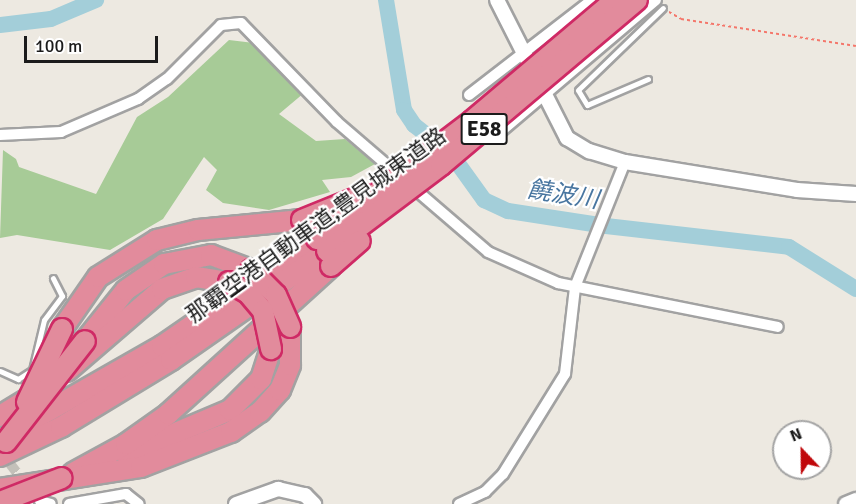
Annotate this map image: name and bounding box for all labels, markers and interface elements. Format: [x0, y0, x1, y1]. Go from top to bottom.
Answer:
scale bar [27, 24, 160, 62]
text: 100 m [35, 35, 82, 57]
road number: E58 [460, 111, 508, 147]
street label: 那覇空港自動車道;豊見城東道路 [181, 122, 451, 328]
water label: 饒波川 [525, 175, 601, 215]
north arrow [772, 420, 832, 480]
text: N [787, 424, 805, 447]

